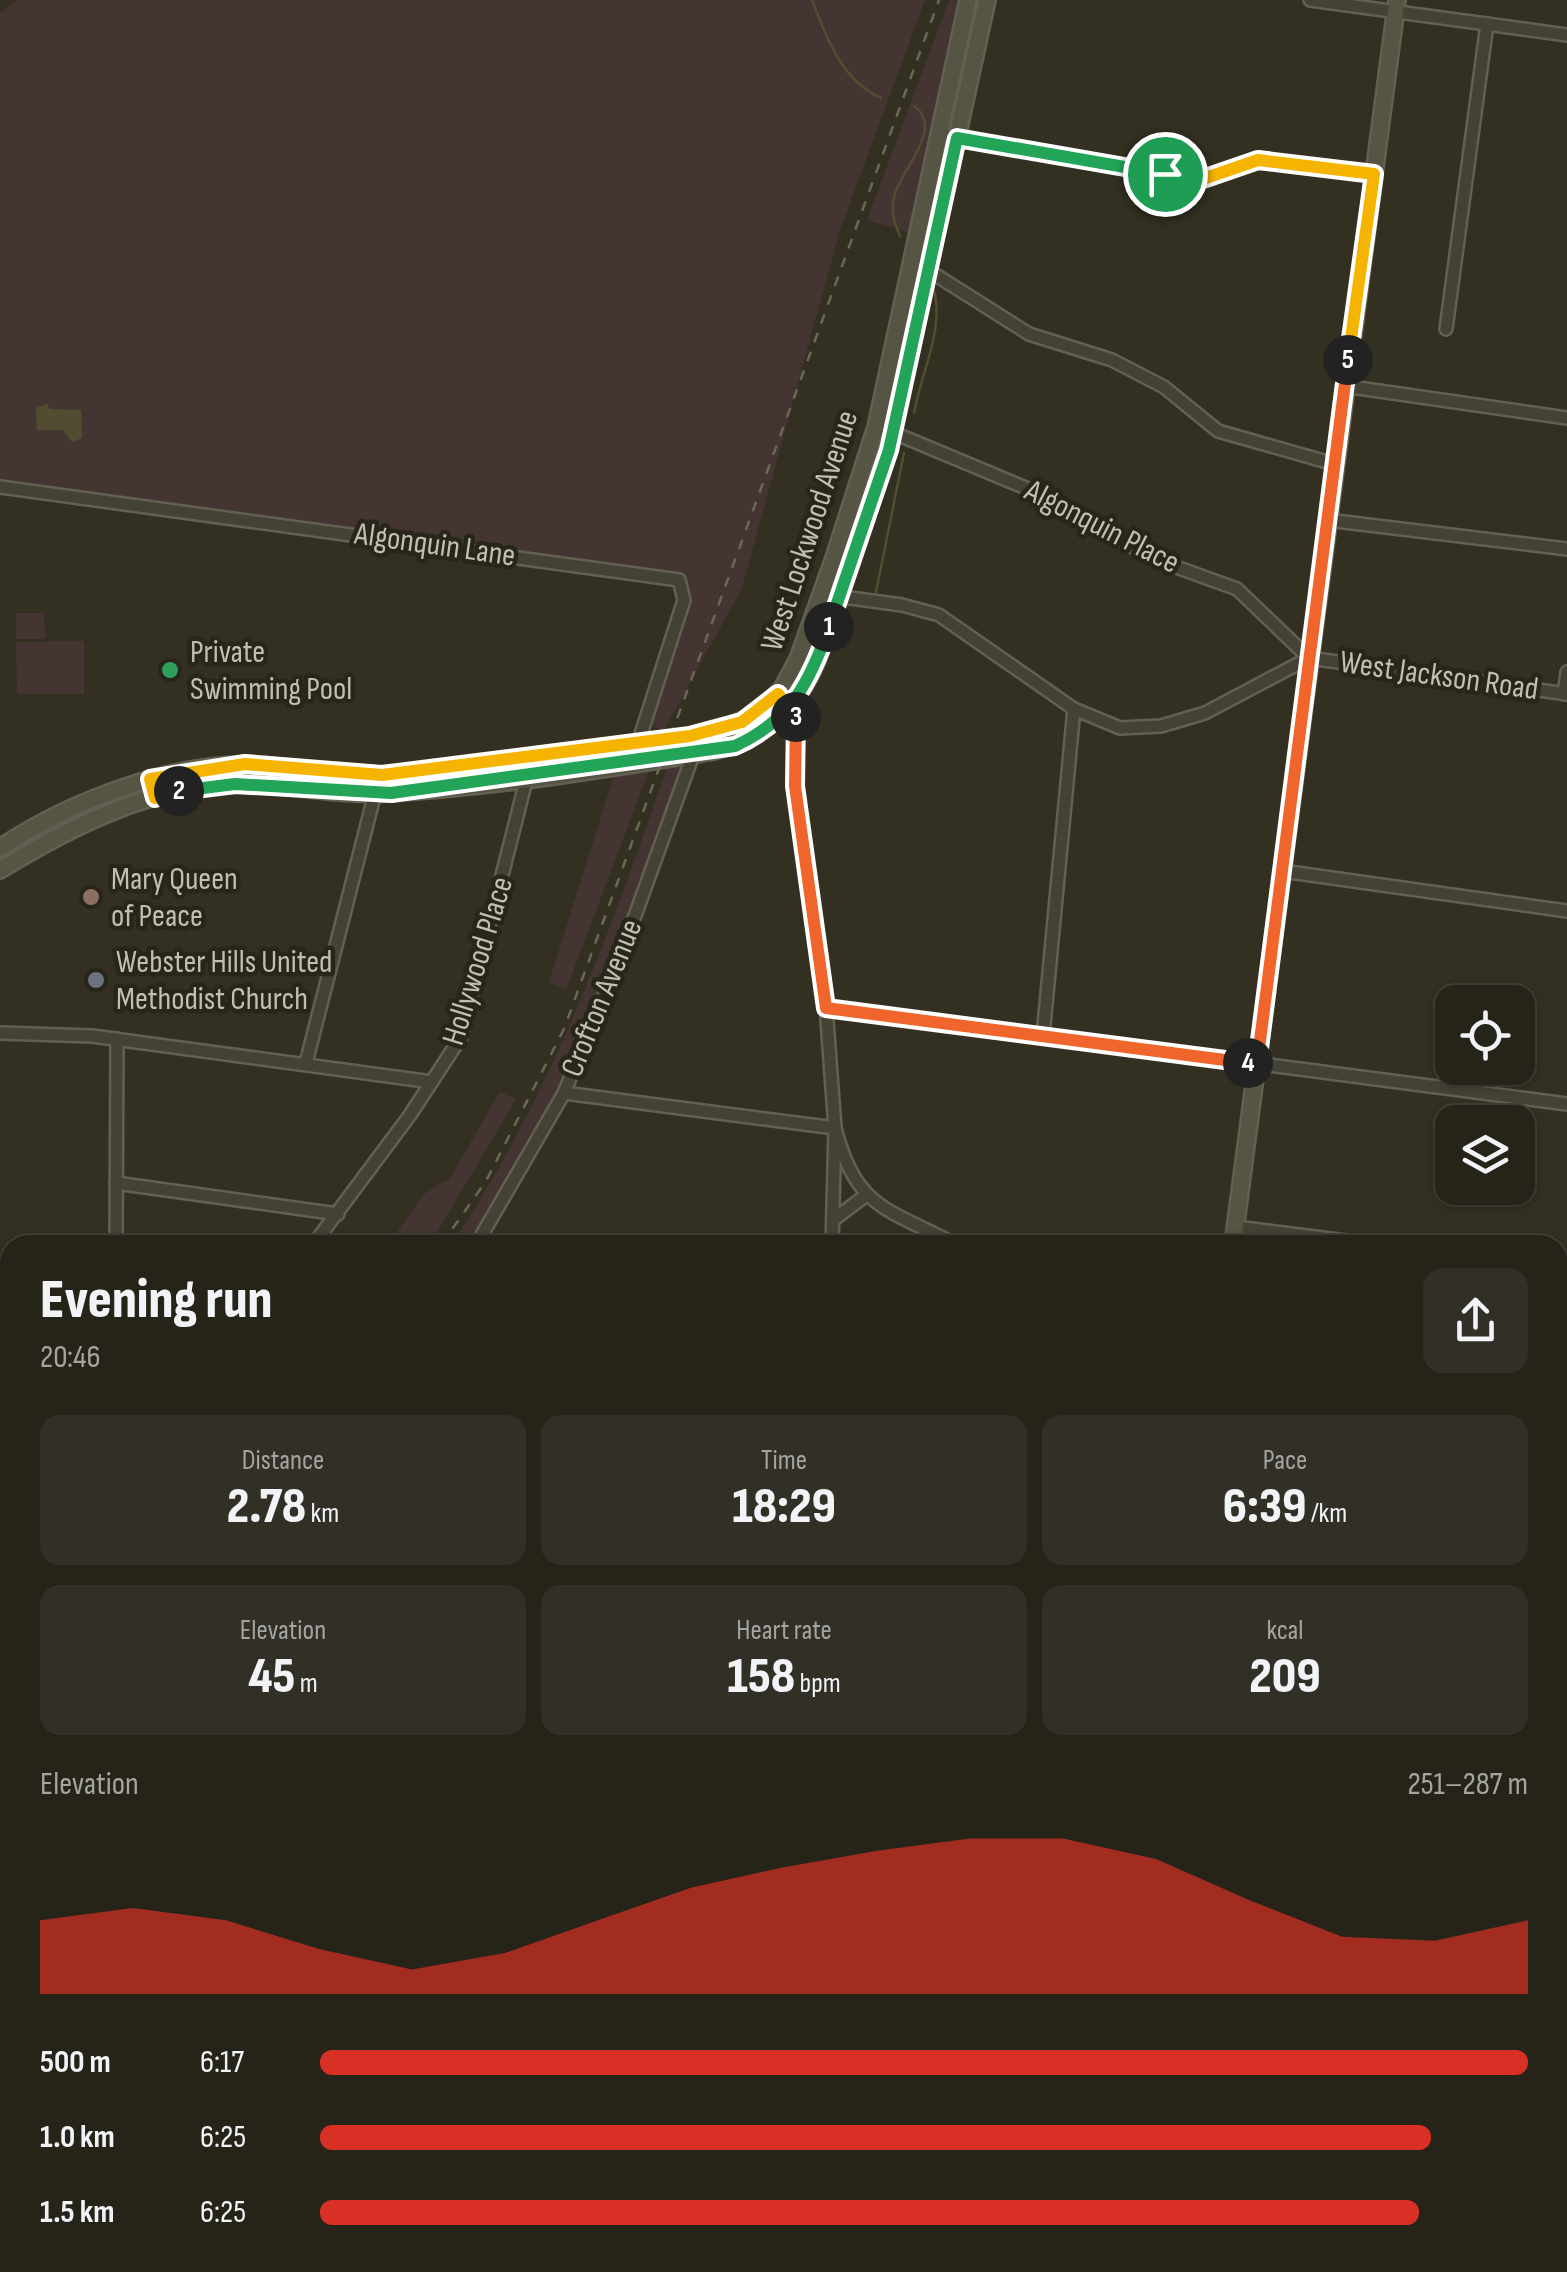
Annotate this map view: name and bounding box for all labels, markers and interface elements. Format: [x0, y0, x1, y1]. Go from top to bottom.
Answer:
pin [1123, 132, 1208, 217]
icon: arrive [1138, 147, 1193, 202]
pin: 5 [1323, 335, 1373, 385]
text: 5 [1342, 343, 1354, 376]
street label: West Lockwood Avenue [753, 406, 867, 656]
street label: Algonquin Place [1017, 471, 1186, 583]
street label: Algonquin Lane [351, 514, 518, 576]
pin: 1 [804, 602, 854, 652]
text: 1 [824, 610, 834, 643]
place label: Private Swimming Pool [190, 633, 352, 709]
street label: West Jackson Road [1337, 643, 1541, 709]
marker: Private Swimming Pool [159, 659, 181, 681]
pin: 3 [771, 692, 821, 742]
text: 3 [790, 700, 802, 733]
pin: 2 [154, 766, 204, 816]
text: 2 [173, 774, 185, 807]
place label: Mary Queen of Peace [111, 860, 238, 936]
street label: Hollywood Place [434, 872, 522, 1050]
marker: Mary Queen of Peace [80, 886, 102, 908]
street label: Crofton Avenue [553, 914, 651, 1082]
place label: Webster Hills United Methodist Church [116, 943, 332, 1019]
marker: Webster Hills United Methodist Church [85, 969, 107, 991]
map controls [1435, 985, 1535, 1205]
button: locate [1435, 985, 1535, 1085]
pin: 4 [1223, 1038, 1273, 1088]
text: 4 [1241, 1046, 1255, 1079]
button: layers [1435, 1105, 1535, 1205]
text: Evening run [40, 1267, 273, 1334]
button: share [1423, 1268, 1528, 1373]
text: 20:46 [40, 1338, 101, 1377]
text: Distance [242, 1444, 324, 1477]
text: Time [761, 1444, 807, 1477]
text: Pace [1263, 1444, 1307, 1477]
text: 2.78 [227, 1477, 306, 1537]
text: 18:29 [732, 1477, 836, 1537]
text: 6:39 [1223, 1477, 1306, 1537]
text: km [306, 1497, 339, 1530]
text: /km [1306, 1497, 1347, 1530]
text: Elevation [240, 1614, 326, 1647]
text: Heart rate [736, 1614, 832, 1647]
text: kcal [1266, 1614, 1304, 1647]
text: 45 [248, 1647, 295, 1707]
text: 158 [727, 1647, 795, 1707]
text: 209 [1249, 1647, 1321, 1707]
text: m [295, 1667, 318, 1700]
text: bpm [795, 1667, 841, 1700]
text: Elevation [40, 1765, 139, 1804]
text: 251–287 m [1407, 1765, 1528, 1804]
text: 500 m [40, 2043, 111, 2082]
text: 6:17 [200, 2043, 244, 2082]
text: 1.0 km [40, 2118, 115, 2157]
text: 6:25 [200, 2118, 246, 2157]
text: 1.5 km [40, 2193, 114, 2232]
text: 6:25 [200, 2193, 246, 2232]

